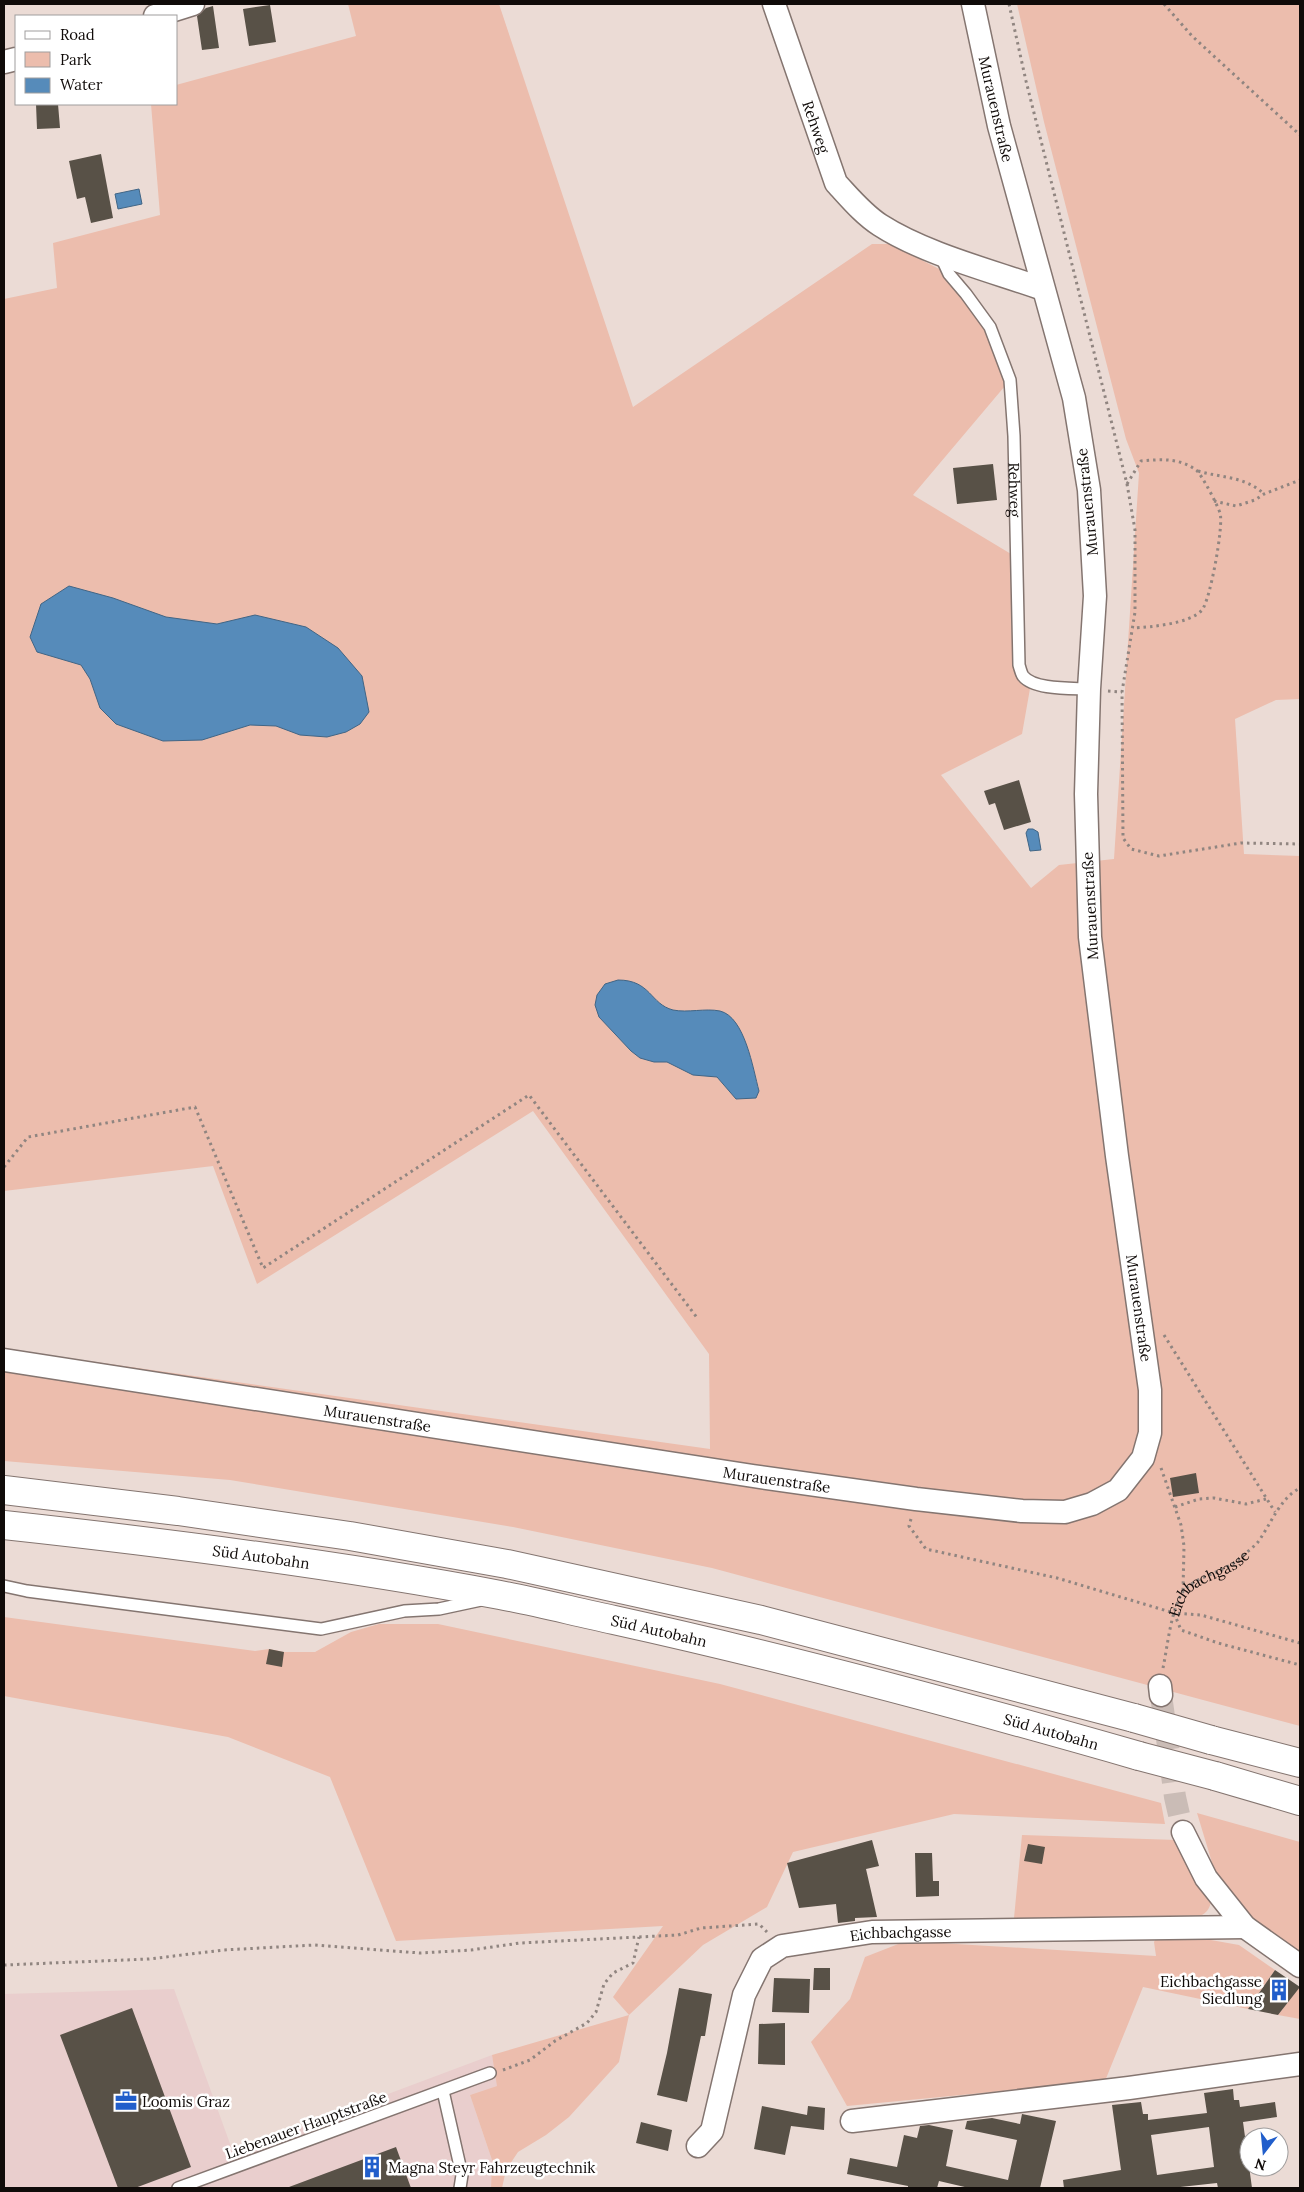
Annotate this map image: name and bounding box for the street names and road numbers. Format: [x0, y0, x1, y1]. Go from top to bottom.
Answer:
street label: Murauenstraße [975, 54, 1017, 164]
street label: Rehweg [799, 98, 835, 156]
street label: Murauenstraße [1072, 447, 1102, 557]
street label: Rehweg [1005, 462, 1025, 518]
street label: Murauenstraße [1078, 851, 1102, 961]
street label: Murauenstraße [1122, 1253, 1156, 1363]
street label: Murauenstraße [323, 1400, 433, 1436]
street label: Murauenstraße [722, 1462, 832, 1496]
street label: Süd Autobahn [211, 1540, 311, 1573]
street label: Eichbachgasse [1164, 1545, 1253, 1619]
street label: Süd Autobahn [609, 1610, 709, 1650]
street label: Süd Autobahn [1002, 1709, 1101, 1754]
street label: Eichbachgasse [848, 1921, 952, 1945]
street label: Liebenauer Hauptstraße [223, 2087, 389, 2163]

